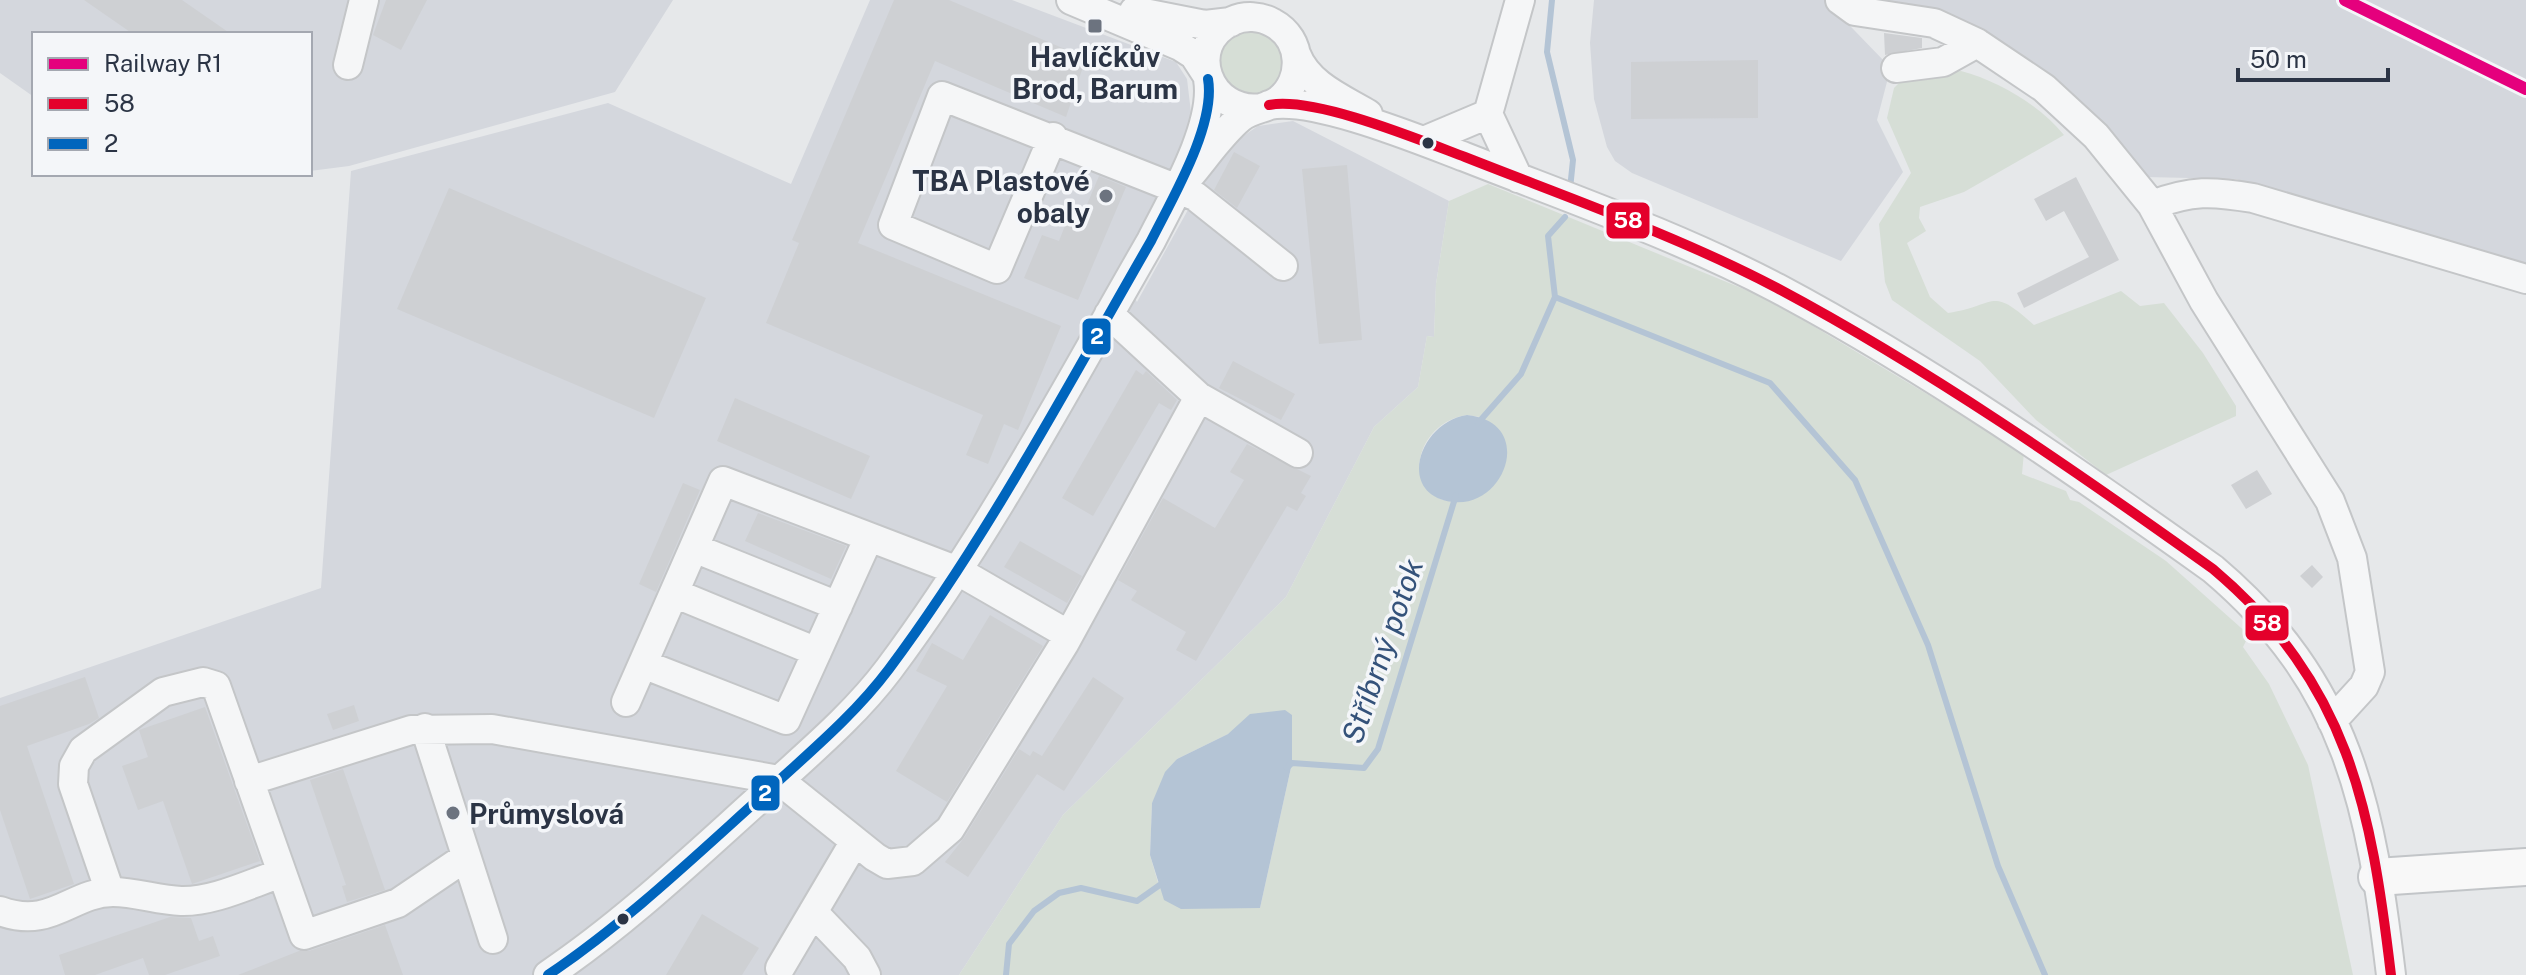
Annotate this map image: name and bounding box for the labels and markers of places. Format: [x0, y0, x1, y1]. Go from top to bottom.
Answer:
marker: Havlíčkův Brod, Barum [1086, 17, 1104, 35]
place label: Havlíčkův Brod, Barum [1012, 40, 1178, 105]
unlabelled marker [1420, 135, 1436, 151]
place label: TBA Plastové obaly [912, 164, 1090, 229]
marker: TBA Plastové obaly [1097, 187, 1115, 205]
place label: Průmyslová [469, 797, 624, 830]
marker: Průmyslová [444, 804, 462, 822]
unlabelled marker [615, 911, 631, 927]

